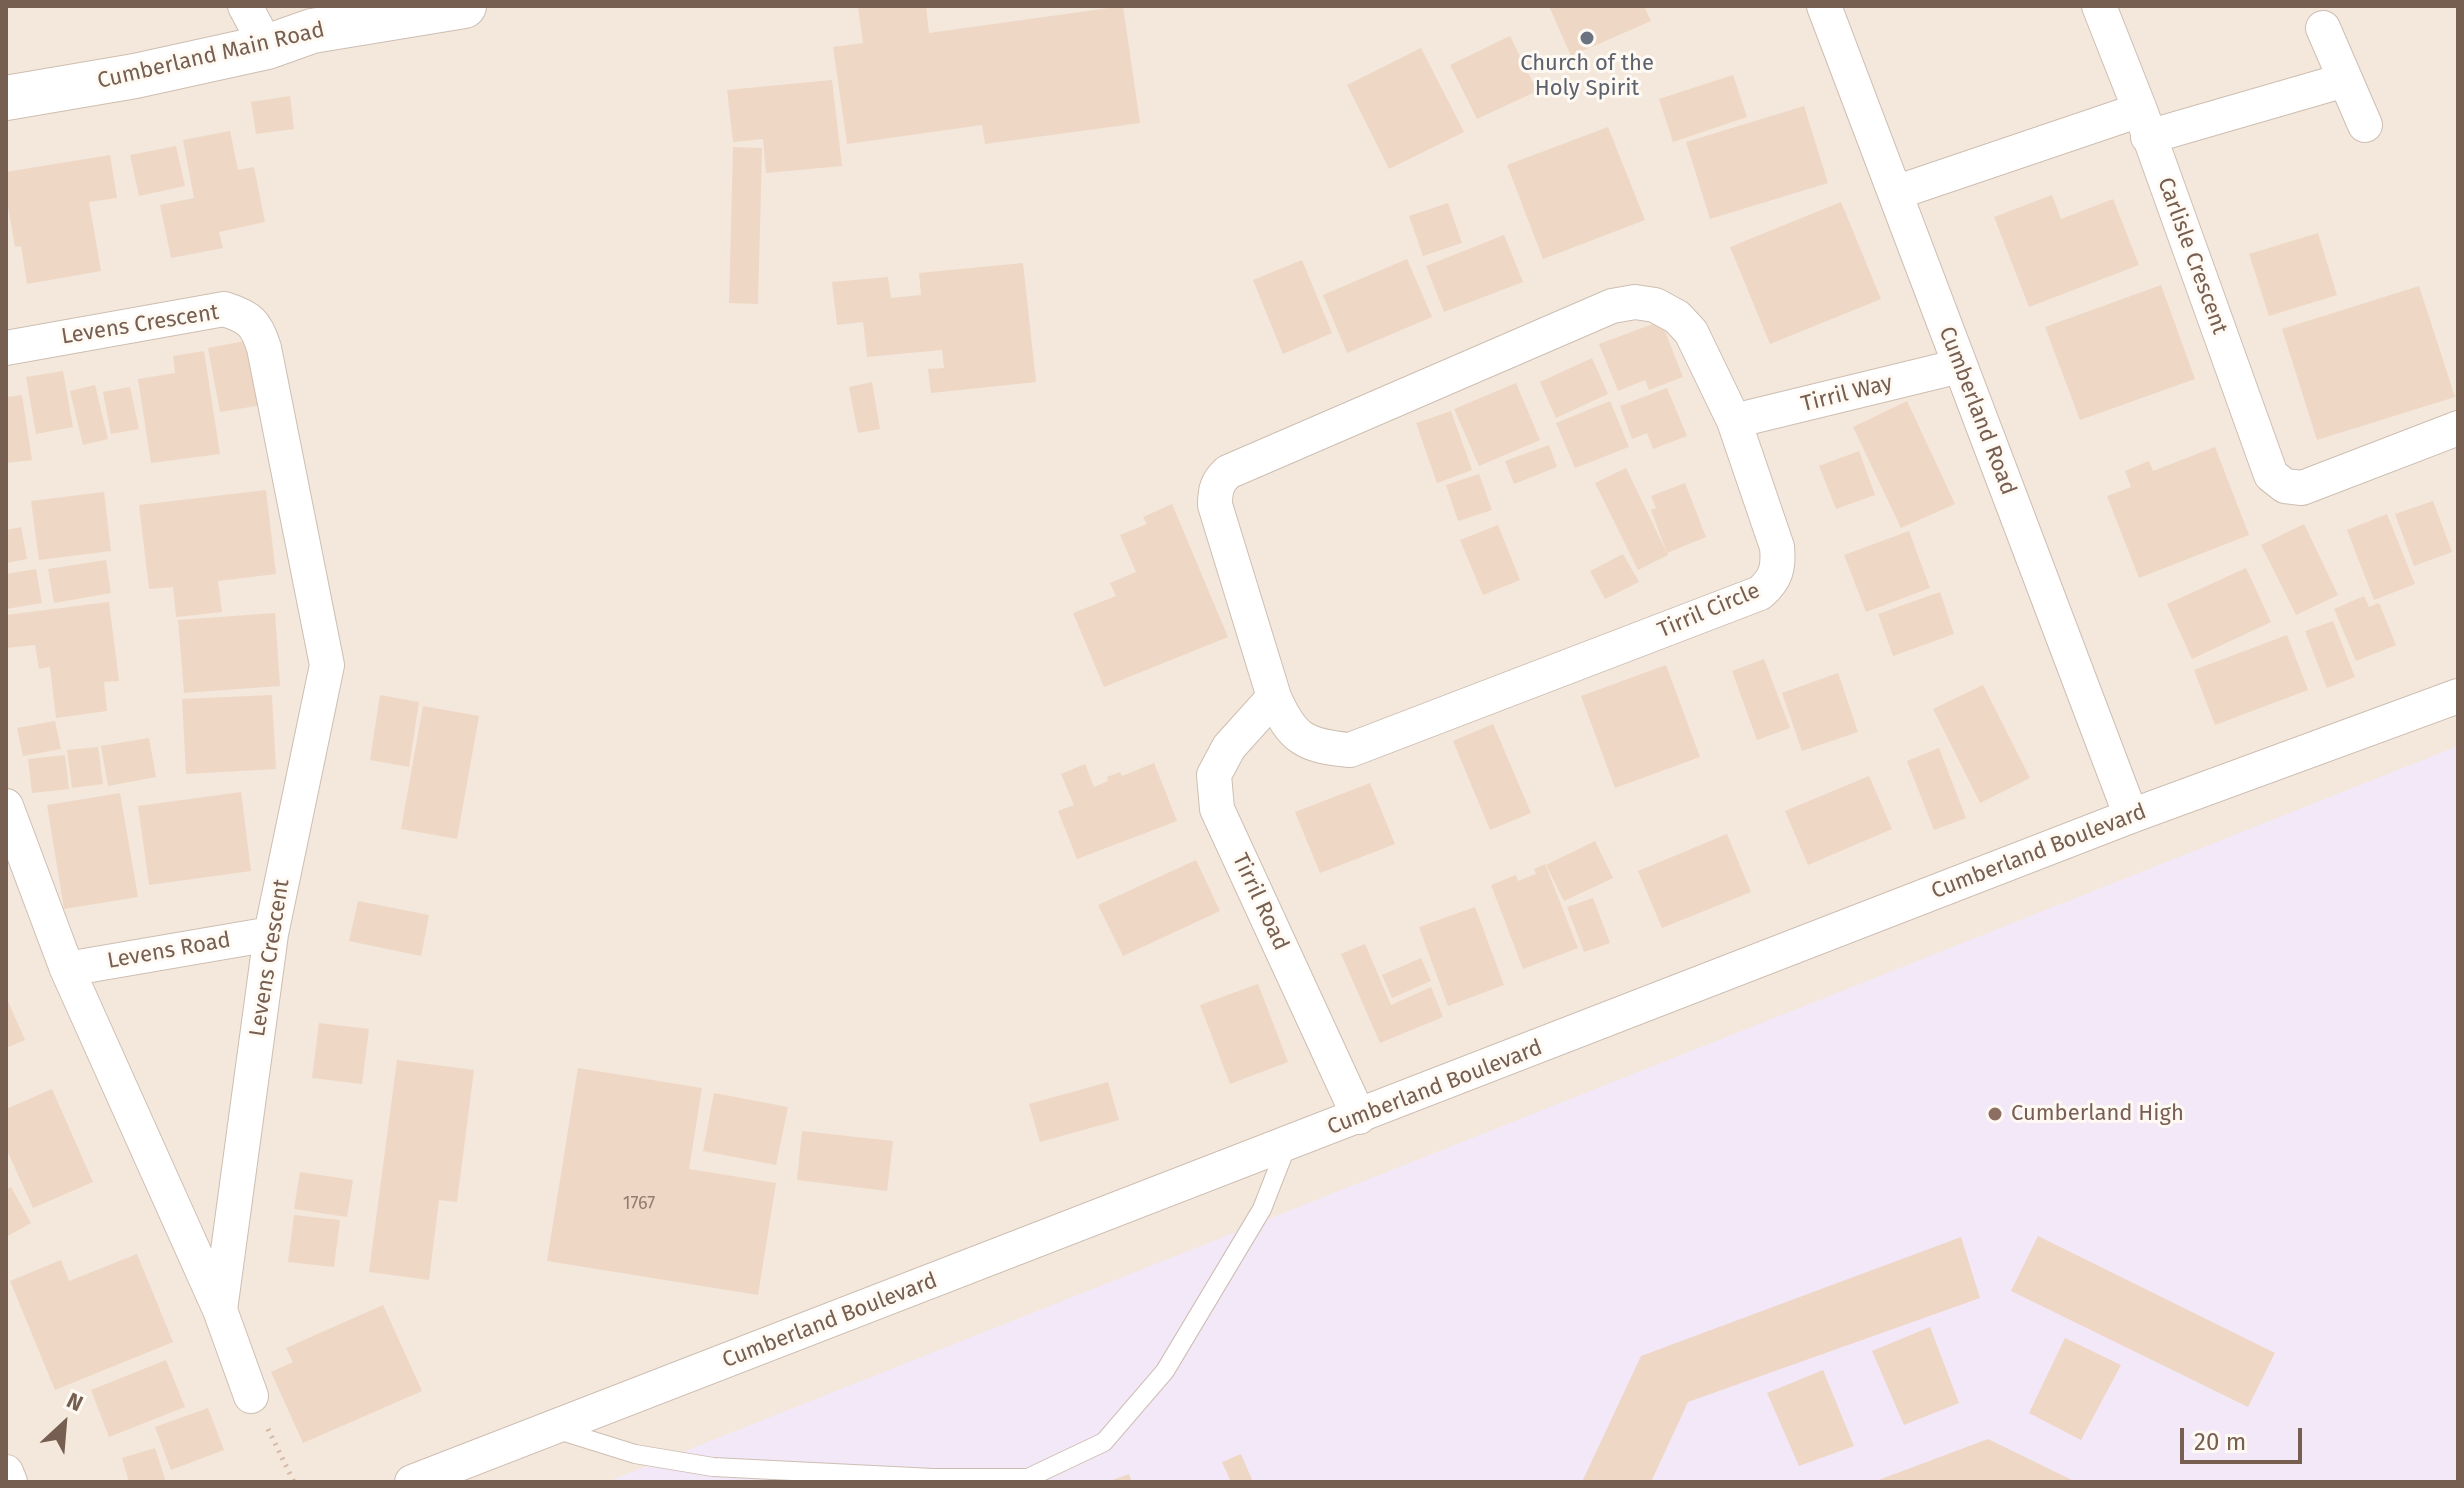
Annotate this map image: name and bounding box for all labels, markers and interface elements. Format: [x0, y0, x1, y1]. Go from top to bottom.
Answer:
street label: Cumberland Main Road [95, 17, 327, 95]
marker: Church of the Holy Spirit [1578, 29, 1596, 47]
place label: Church of the Holy Spirit [1520, 51, 1654, 102]
street label: Carlisle Crescent [2151, 174, 2233, 338]
street label: Levens Crescent [59, 300, 221, 350]
street label: Cumberland Road [1933, 323, 2021, 499]
street label: Tirril Way [1799, 370, 1895, 418]
street label: Tirril Circle [1654, 578, 1764, 644]
street label: Cumberland Boulevard [1928, 799, 2150, 905]
street label: Tirril Road [1226, 849, 1294, 955]
street label: Levens Crescent [245, 877, 295, 1039]
street label: Levens Road [105, 927, 233, 975]
street label: Cumberland Boulevard [1324, 1035, 1546, 1141]
place label: Cumberland High [2011, 1101, 2184, 1127]
marker: Cumberland High [1986, 1105, 2004, 1123]
house number: 1767 [623, 1193, 655, 1215]
street label: Cumberland Boulevard [719, 1268, 941, 1374]
north arrow [24, 1384, 104, 1464]
text: N [62, 1387, 87, 1417]
scale bar [2184, 1412, 2306, 1462]
text: 20 m [2194, 1428, 2246, 1456]

